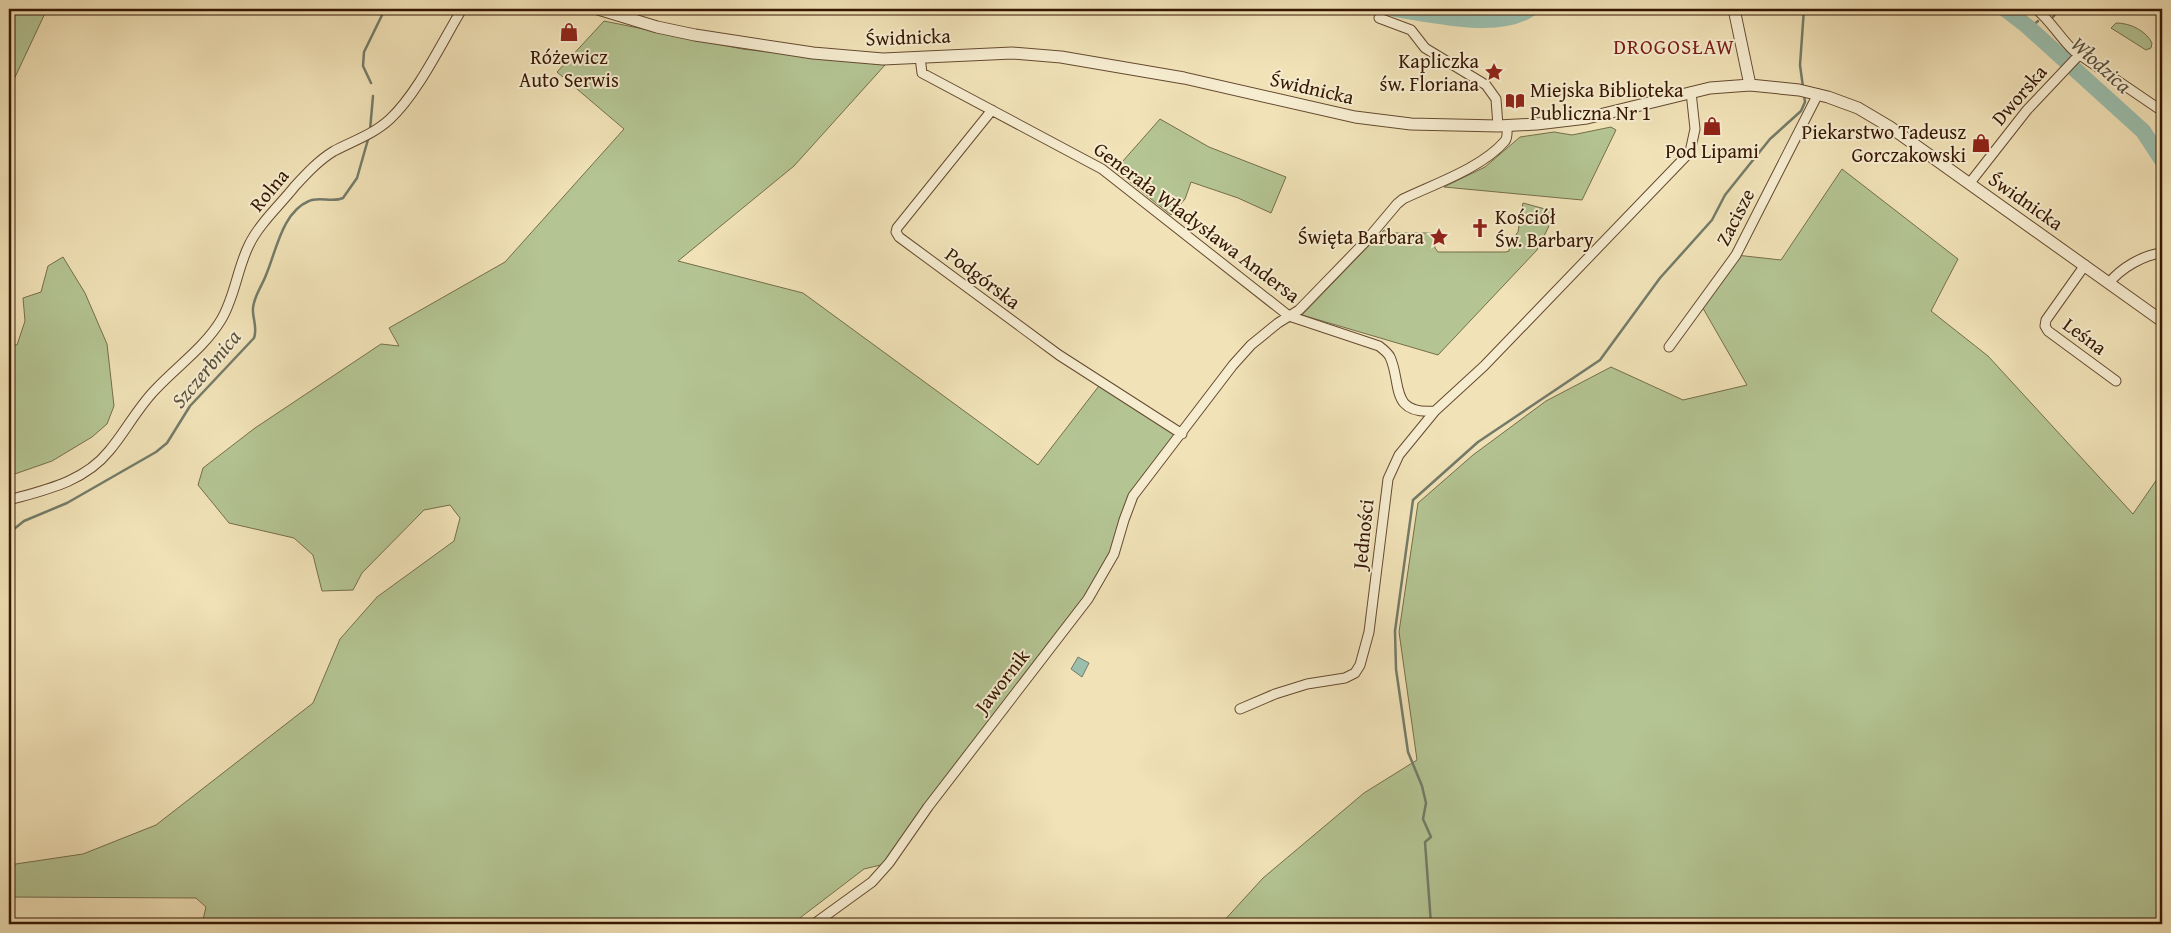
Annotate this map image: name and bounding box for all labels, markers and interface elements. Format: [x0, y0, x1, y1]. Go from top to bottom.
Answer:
shop icon: Różewicz Auto Serwis [558, 21, 580, 43]
street label: Świdnicka [865, 21, 952, 52]
water label: Włodzica [2064, 29, 2139, 101]
district label: DROGOSŁAW [1613, 31, 1735, 62]
place label: Różewicz Auto Serwis [519, 42, 619, 94]
place label: Kapliczka św. Floriana [1379, 46, 1480, 98]
street label: Dworska [1984, 58, 2054, 131]
place icon: Kapliczka św. Floriana [1483, 61, 1505, 83]
street label: Świdnicka [1267, 64, 1357, 111]
place label: Miejska Biblioteka Publiczna Nr 1 [1530, 75, 1684, 127]
library icon: Miejska Biblioteka Publiczna Nr 1 [1504, 90, 1526, 112]
shop icon: Pod Lipami [1701, 115, 1723, 137]
place label: Piekarstwo Tadeusz Gorczakowski [1801, 117, 1966, 169]
shop icon: Piekarstwo Tadeusz Gorczakowski [1970, 132, 1992, 154]
street label: Generała Władysława Andersa [1088, 134, 1307, 309]
place label: Pod Lipami [1665, 136, 1759, 165]
street label: Rolna [242, 162, 296, 217]
street label: Świdnicka [1983, 164, 2070, 237]
street label: Zacisze [1708, 183, 1761, 250]
place label: Kościół Św. Barbary [1495, 202, 1594, 254]
church icon: Kościół Św. Barbary [1469, 217, 1491, 239]
place label: Święta Barbara [1298, 222, 1425, 251]
place icon: Święta Barbara [1428, 226, 1450, 248]
street label: Podgórska [940, 240, 1027, 316]
street label: Leśna [2057, 310, 2114, 362]
water label: Szczerbnica [163, 322, 248, 415]
street label: Jedności [1344, 497, 1381, 573]
street label: Jawornik [965, 642, 1037, 721]

